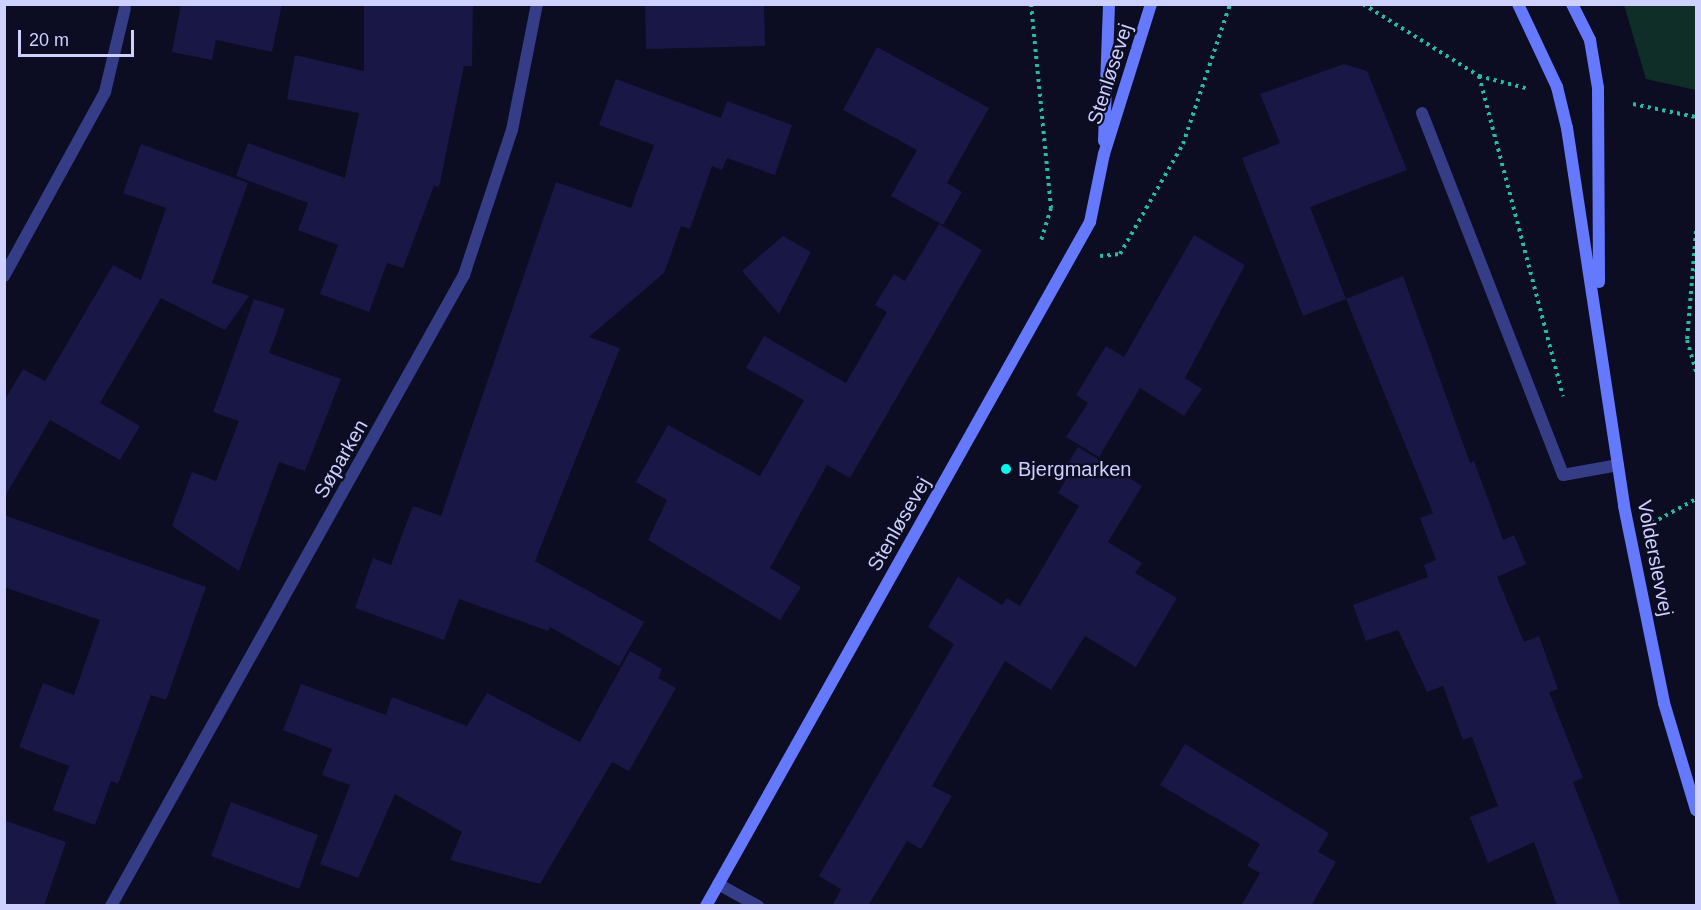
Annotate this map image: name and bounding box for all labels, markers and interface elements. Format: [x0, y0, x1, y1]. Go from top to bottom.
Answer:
scale bar [21, 18, 136, 56]
street label: Stenløsevej [1082, 21, 1138, 127]
text: 20 m [29, 30, 69, 50]
street label: Søparken [309, 415, 373, 503]
place label: Bjergmarken [1018, 457, 1131, 481]
marker: Bjergmarken [999, 462, 1013, 476]
street label: Stenløsevej [862, 473, 936, 575]
street label: Volderslevvej [1632, 498, 1678, 618]

